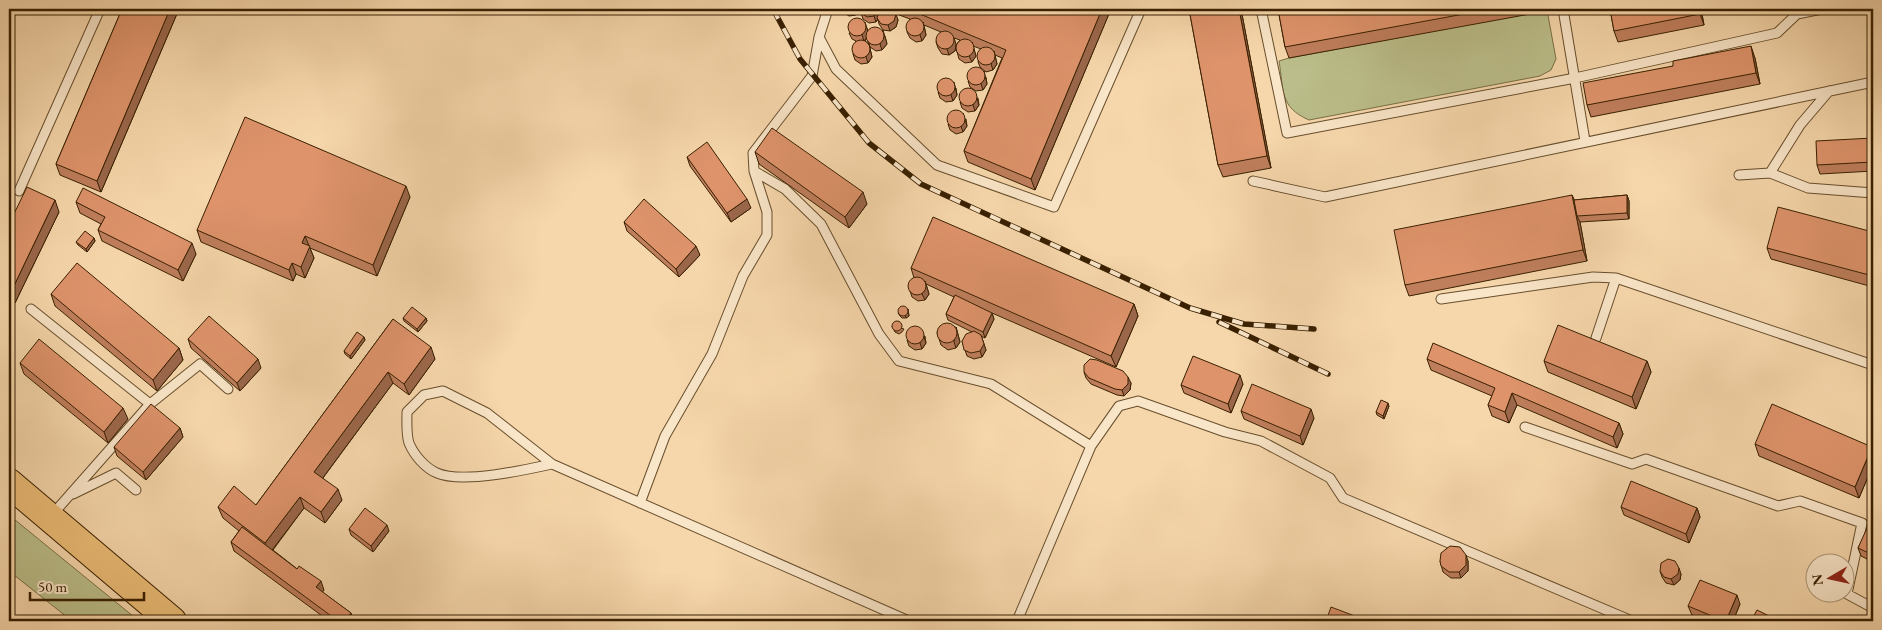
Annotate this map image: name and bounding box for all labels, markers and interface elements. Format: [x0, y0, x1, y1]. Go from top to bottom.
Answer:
north arrow [1804, 552, 1854, 602]
scale bar [30, 570, 144, 602]
text: N [1807, 572, 1827, 587]
text: 50 m [38, 577, 67, 596]

